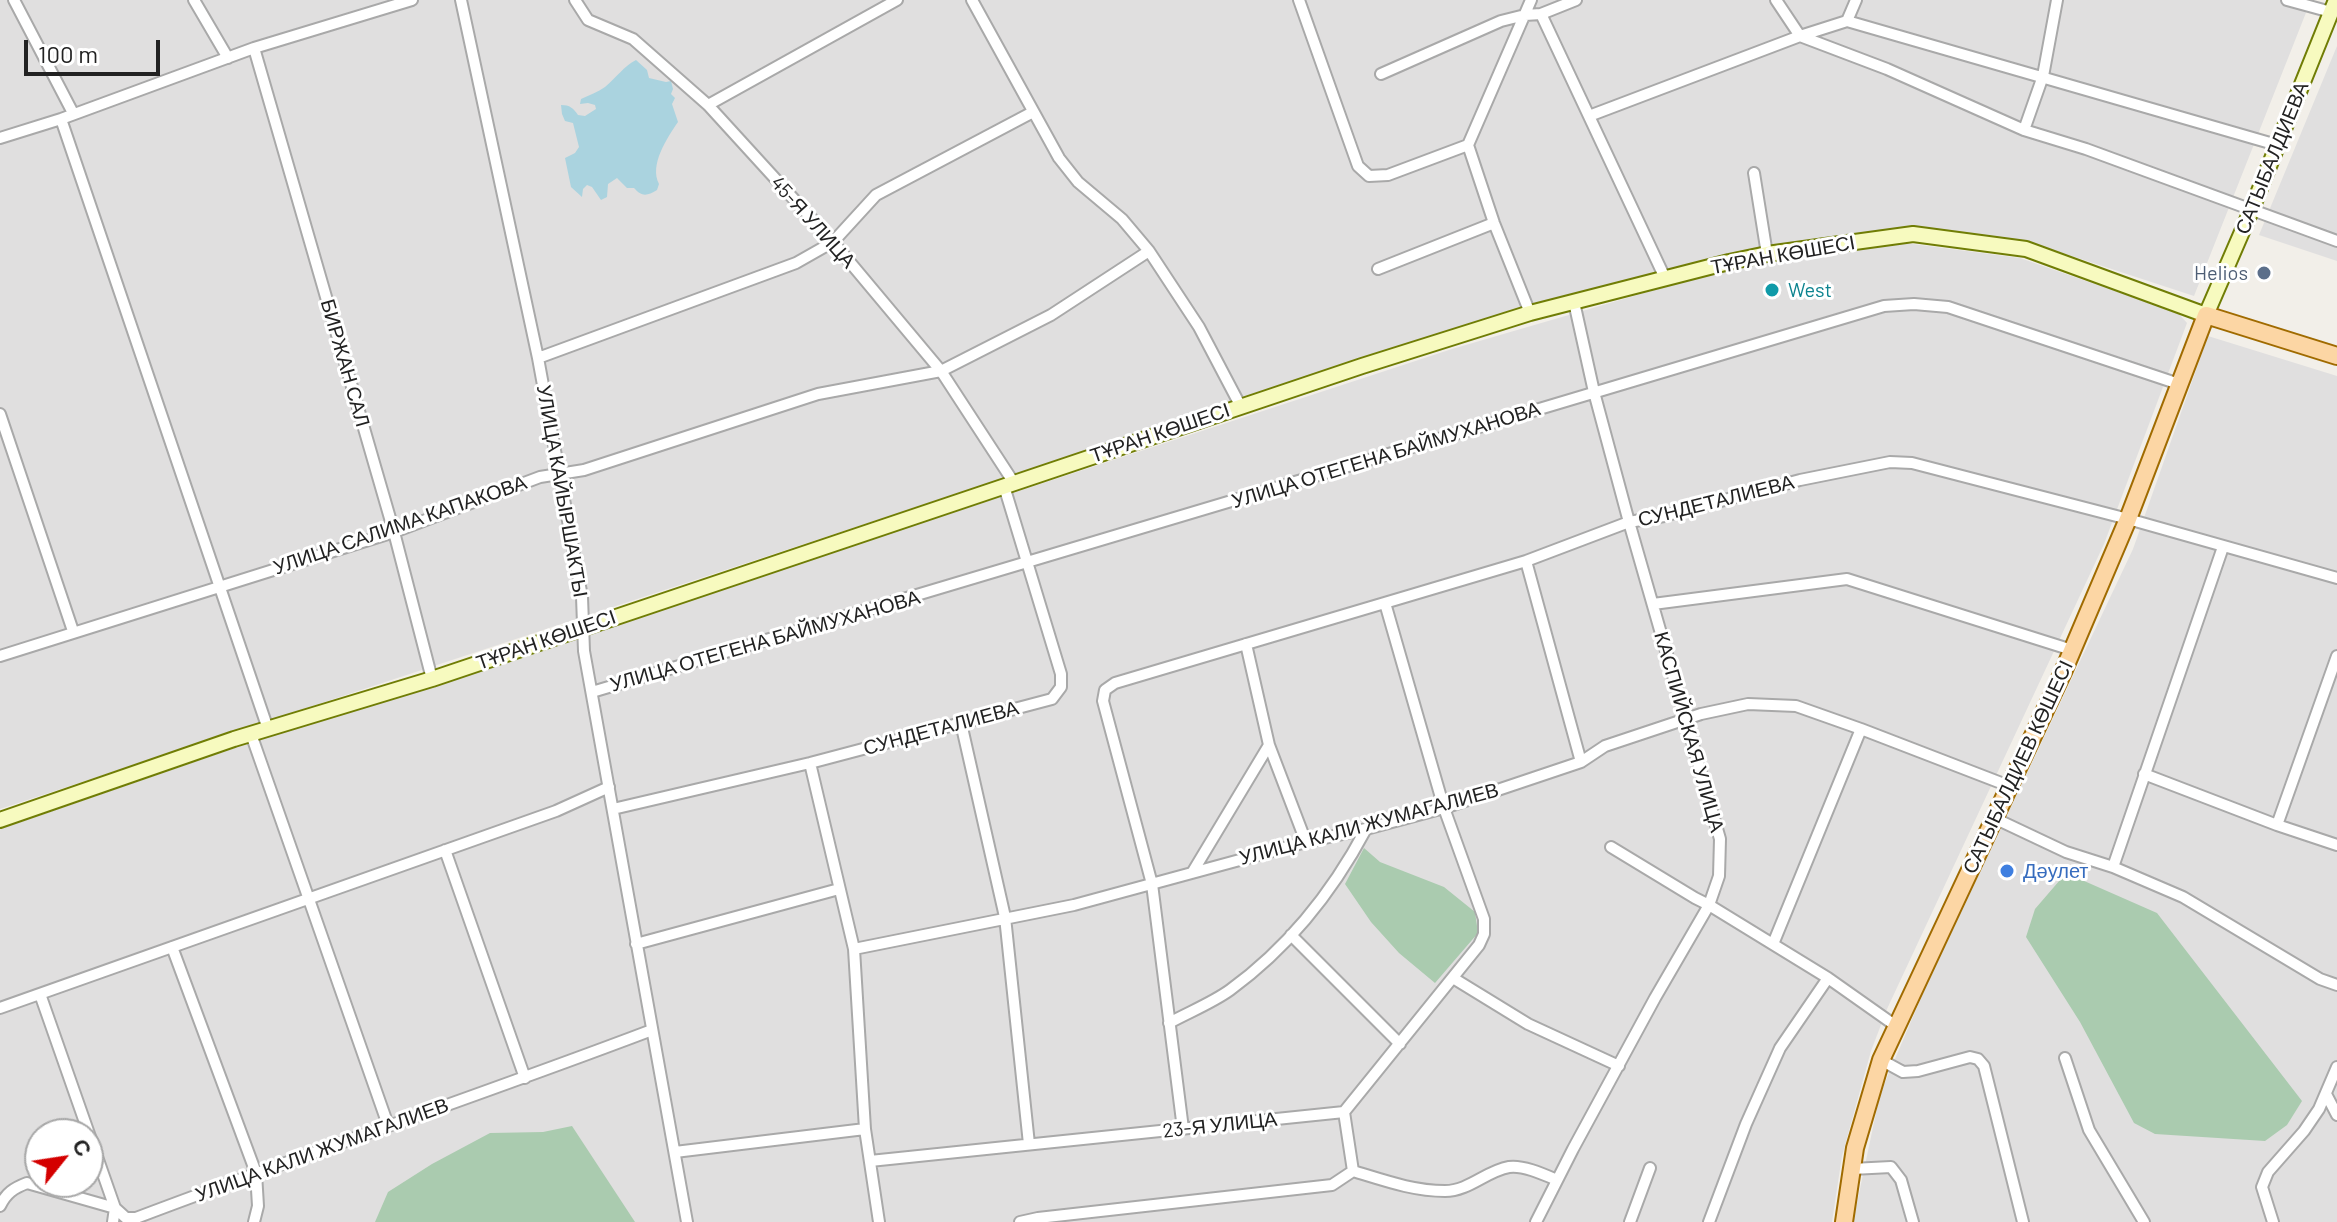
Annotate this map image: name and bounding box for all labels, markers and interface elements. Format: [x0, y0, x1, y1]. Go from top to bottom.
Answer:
scale bar [28, 24, 164, 74]
text: 100 m [38, 39, 98, 68]
street label: САТЫБАЛДИЕВА [2230, 78, 2314, 238]
street label: 45-Я УЛИЦА [766, 171, 860, 273]
street label: ТҰРАН КӨШЕСІ [1709, 231, 1857, 279]
place label: Helios [2194, 261, 2248, 285]
marker: Helios [2255, 264, 2273, 282]
place label: West [1788, 278, 1832, 302]
marker: West [1763, 281, 1781, 299]
street label: БИРЖАН САЛ [315, 296, 375, 430]
street label: УЛИЦА КАЙЫРШАКТЫ [531, 383, 593, 599]
street label: УЛИЦА ОТЕГЕНА БАЙМУХАНОВА [1229, 397, 1543, 513]
street label: ТҰРАН КӨШЕСІ [1087, 398, 1233, 468]
street label: УЛИЦА САЛИМА КАПАКОВА [270, 470, 530, 580]
street label: СУНДЕТАЛИЕВА [1635, 470, 1797, 532]
street label: УЛИЦА ОТЕГЕНА БАЙМУХАНОВА [607, 585, 923, 697]
street label: ТҰРАН КӨШЕСІ [473, 605, 619, 675]
street label: КАСПИЙСКАЯ УЛИЦА [1649, 629, 1729, 835]
street label: САТЫБАЛДИЕВ КӨШЕСІ [1958, 656, 2078, 878]
street label: СУНДЕТАЛИЕВА [861, 696, 1021, 760]
street label: УЛИЦА КАЛИ ЖУМАГАЛИЕВ [1237, 778, 1501, 870]
place label: Дәулет [2023, 859, 2089, 883]
marker: Дәулет [1998, 862, 2016, 880]
street label: УЛИЦА КАЛИ ЖУМАГАЛИЕВ [192, 1093, 452, 1207]
street label: 23-Я УЛИЦА [1162, 1107, 1278, 1143]
north arrow [24, 1118, 104, 1198]
text: С [68, 1134, 98, 1160]

